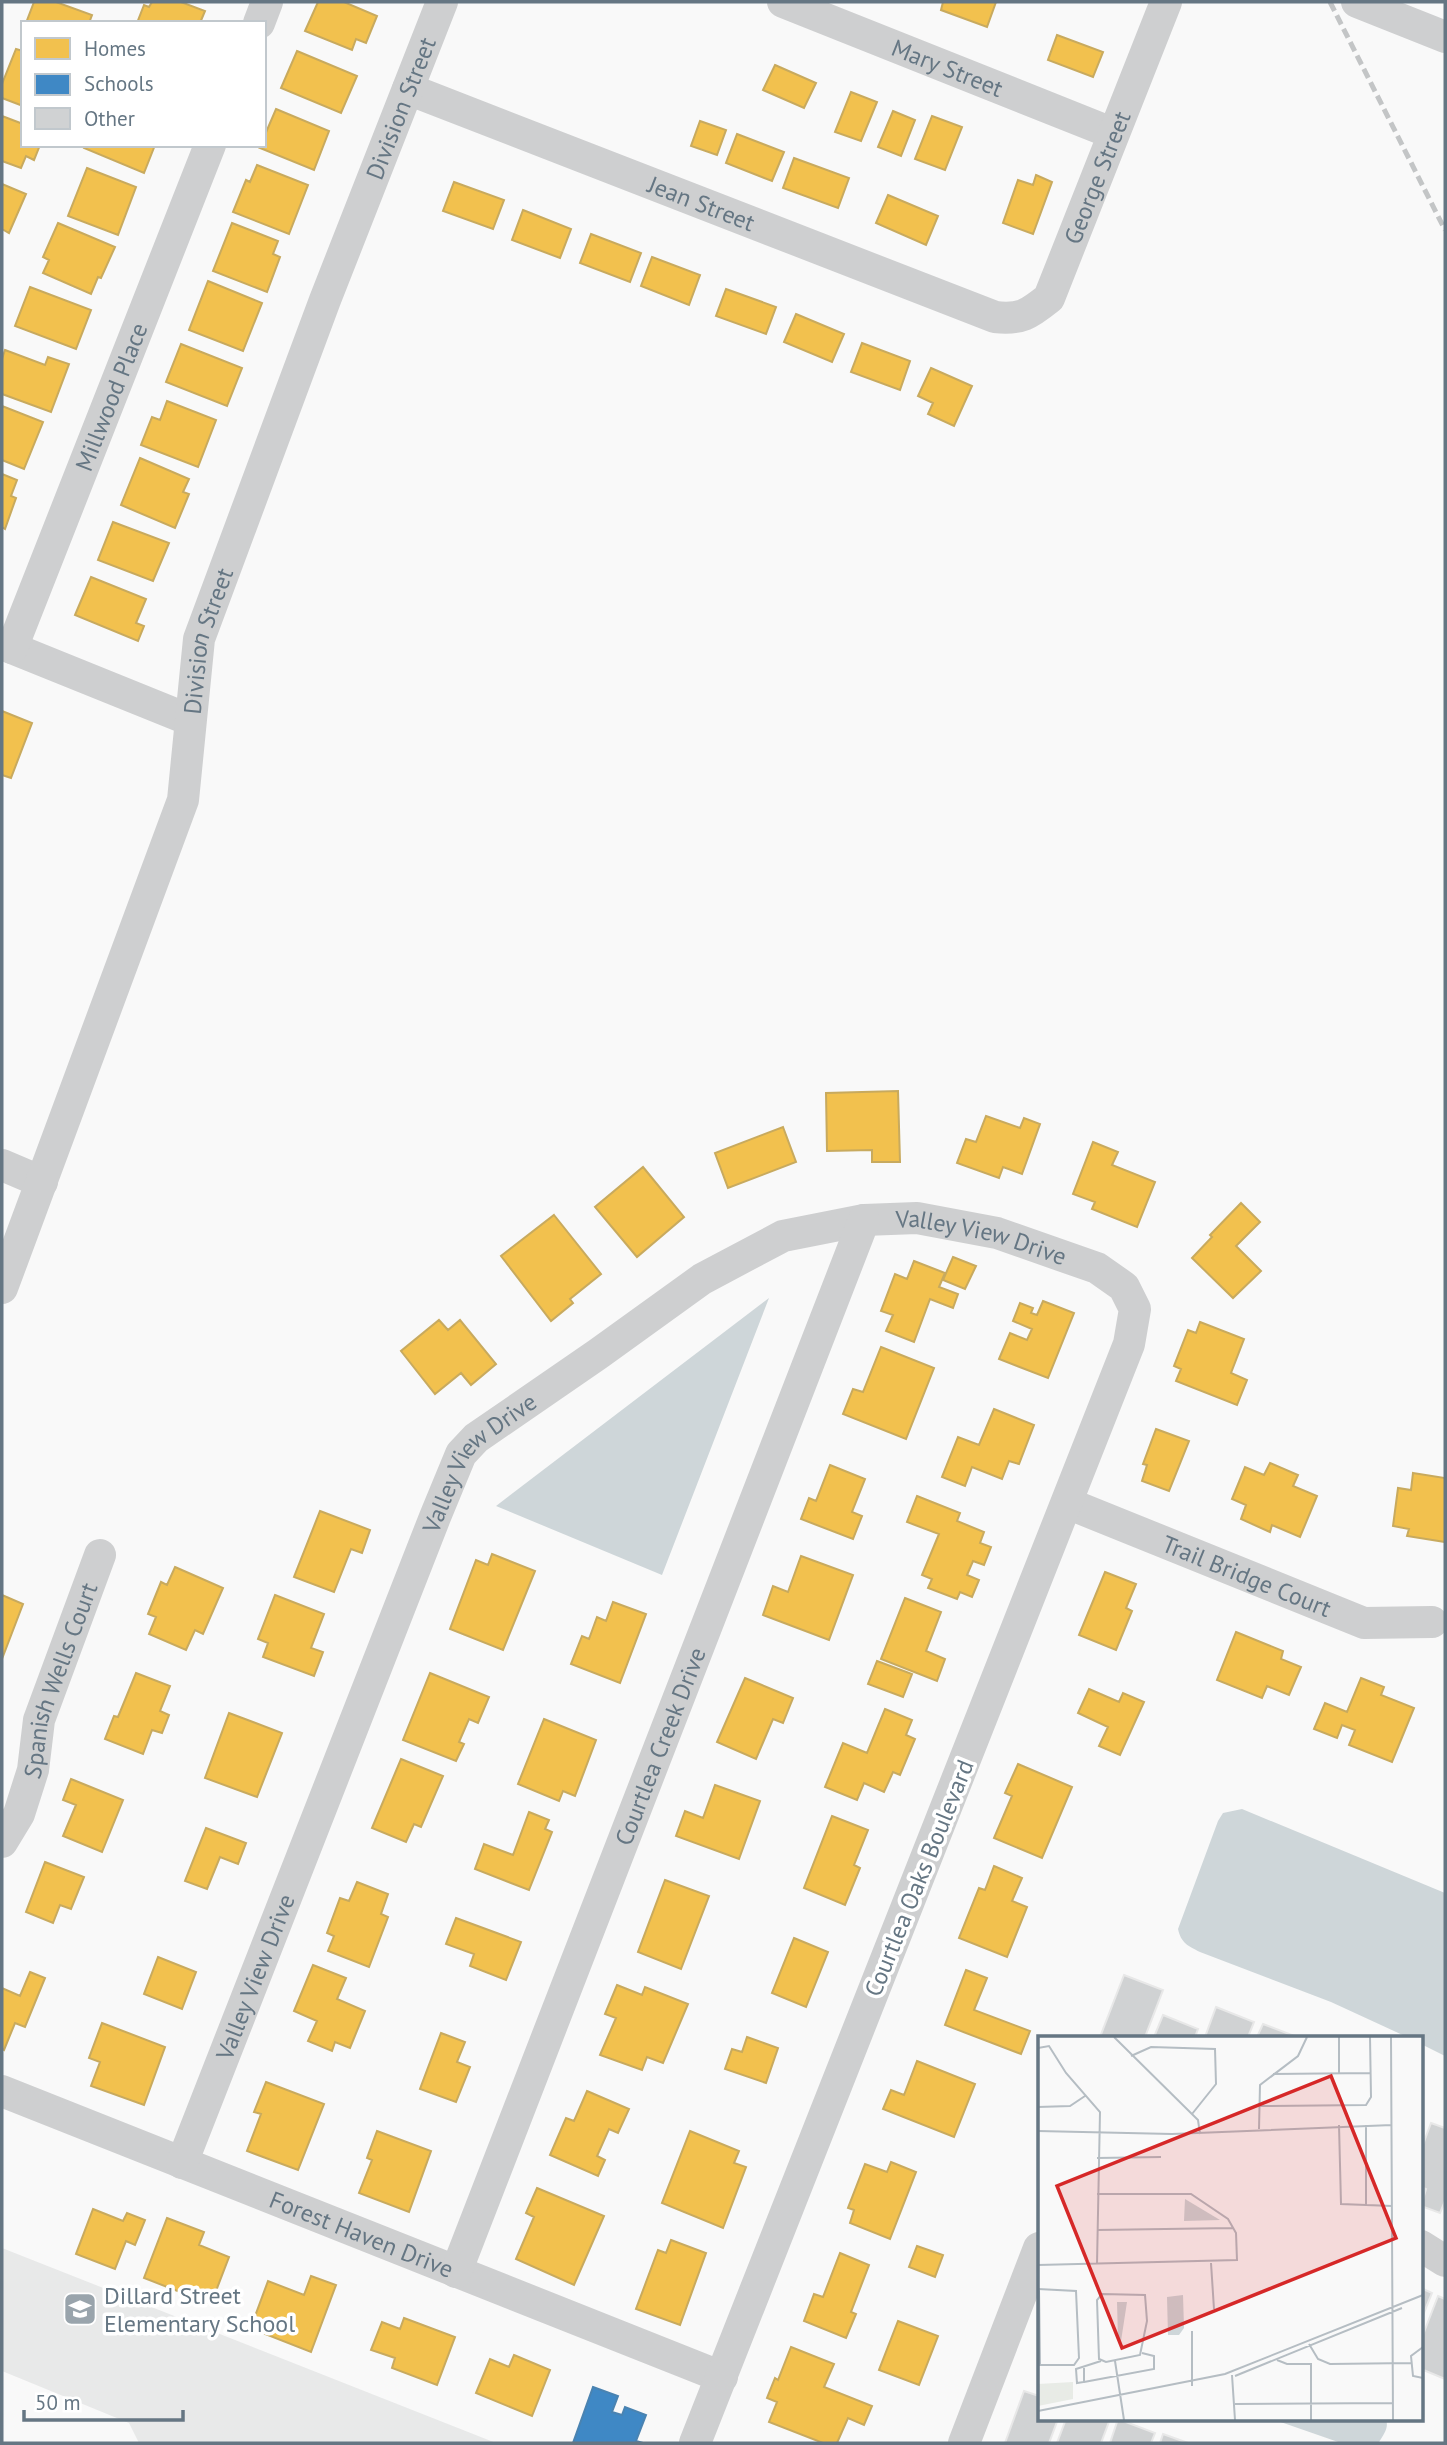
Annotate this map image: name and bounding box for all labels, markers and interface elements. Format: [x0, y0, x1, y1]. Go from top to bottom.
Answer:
legend [21, 21, 266, 147]
street label: Mary Street [887, 31, 1008, 104]
street label: Division Street [358, 32, 442, 184]
text: Homes [84, 35, 146, 62]
text: Schools [84, 70, 154, 97]
text: Other [84, 105, 135, 132]
street label: George Street [1056, 106, 1137, 248]
street label: Jean Street [643, 168, 759, 238]
street label: Millwood Place [68, 318, 154, 475]
street label: Division Street [176, 563, 240, 716]
street label: Valley View Drive [894, 1202, 1071, 1272]
street label: Valley View Drive [415, 1386, 542, 1538]
street label: Trail Bridge Court [1158, 1528, 1336, 1624]
street label: Spanish Wells Court [16, 1578, 104, 1782]
street label: Courtlea Creek Drive [608, 1643, 712, 1850]
street label: Courtlea Oaks Boulevard [857, 1755, 981, 2001]
street label: Valley View Drive [208, 1889, 301, 2065]
inset map [1038, 2036, 1422, 2420]
street label: Forest Haven Drive [265, 2183, 458, 2284]
place label: Dillard Street Elementary School [104, 2280, 295, 2339]
school or university icon: Dillard Street Elementary School [61, 2290, 99, 2328]
scale bar [24, 2378, 184, 2422]
text: 50 m [35, 2389, 81, 2416]

